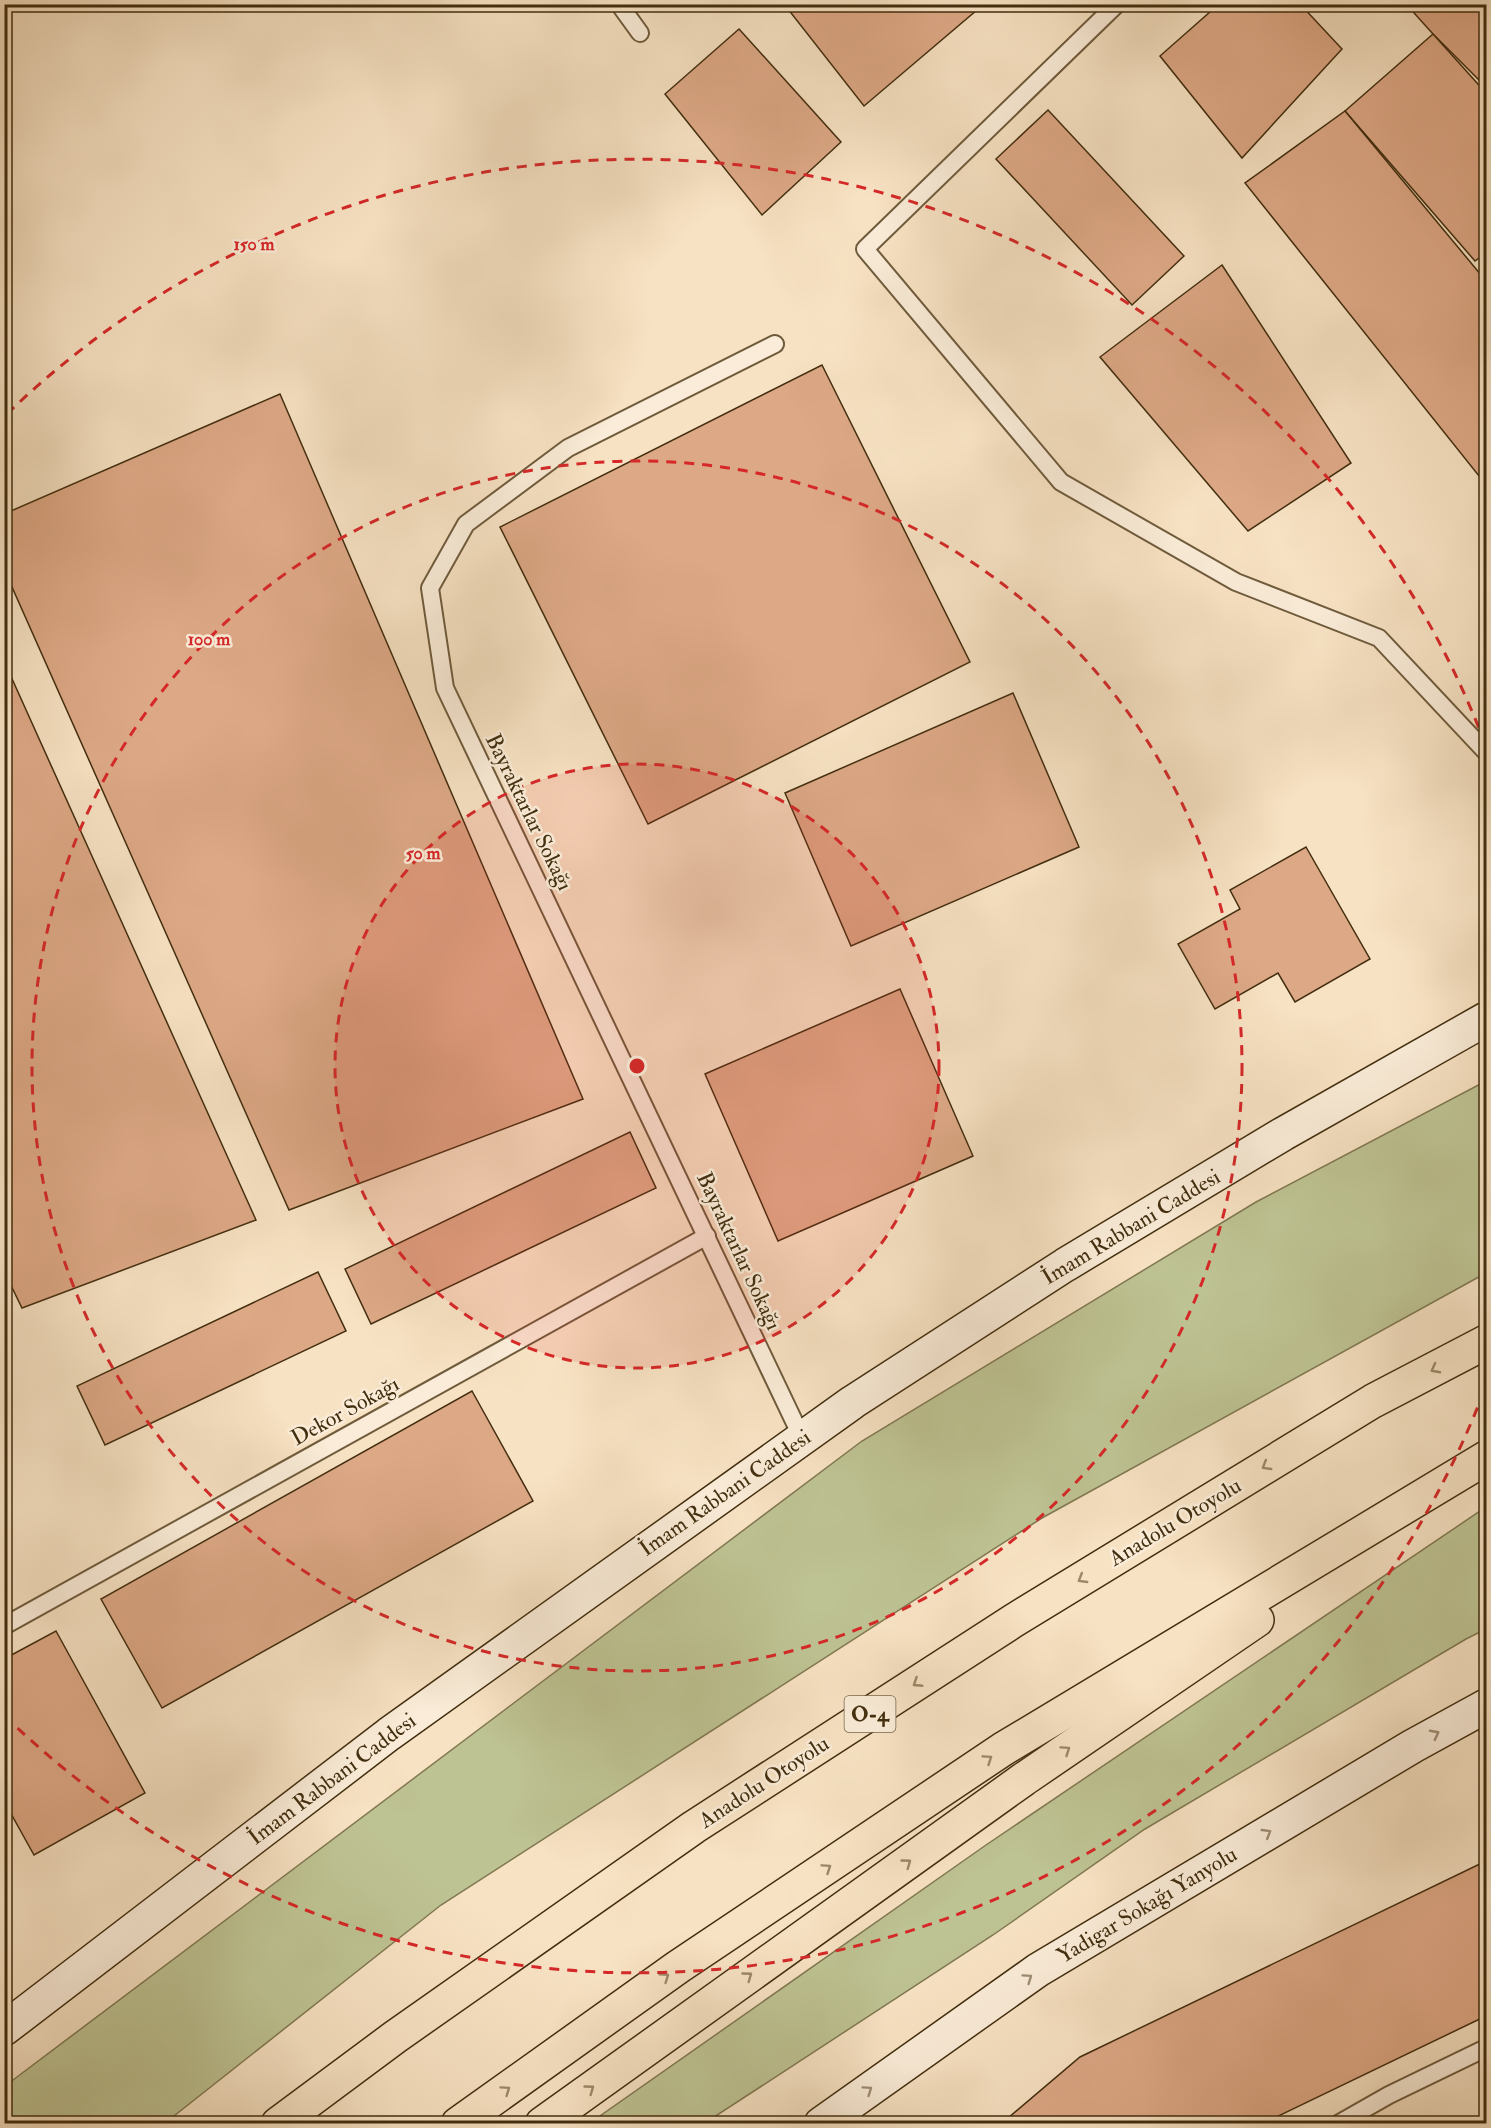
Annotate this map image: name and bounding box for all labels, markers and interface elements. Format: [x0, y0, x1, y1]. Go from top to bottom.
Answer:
text: 150 m [233, 233, 276, 256]
text: 100 m [188, 628, 231, 651]
street label: Bayraktarlar Sokağı [479, 729, 579, 895]
text: 50 m [406, 842, 441, 865]
centre of rings [627, 1056, 647, 1076]
street label: İmam Rabbani Caddesi [1037, 1163, 1225, 1291]
street label: Bayraktarlar Sokağı [690, 1168, 788, 1335]
one-way arrow [1430, 1361, 1441, 1373]
street label: Dekor Sokağı [286, 1370, 404, 1452]
street label: İmam Rabbani Caddesi [634, 1423, 816, 1563]
one-way arrow [1262, 1459, 1272, 1471]
street label: Anadolu Otoyolu [1103, 1471, 1246, 1573]
one-way arrow [1078, 1572, 1088, 1584]
one-way arrow [913, 1676, 923, 1688]
road number: O-4 [844, 1696, 896, 1732]
street label: İmam Rabbani Caddesi [242, 1707, 422, 1851]
street label: Anadolu Otoyolu [693, 1730, 834, 1835]
one-way arrow [1428, 1730, 1439, 1741]
one-way arrow [1060, 1746, 1071, 1757]
one-way arrow [982, 1755, 993, 1766]
one-way arrow [1261, 1829, 1271, 1841]
street label: Yadigar Sokağı Yanyolu [1052, 1840, 1242, 1970]
one-way arrow [901, 1859, 912, 1870]
one-way arrow [820, 1864, 831, 1875]
one-way arrow [742, 1972, 753, 1983]
one-way arrow [658, 1973, 669, 1984]
one-way arrow [1021, 1974, 1032, 1985]
one-way arrow [499, 2086, 510, 2097]
one-way arrow [583, 2086, 594, 2097]
one-way arrow [862, 2086, 873, 2097]

